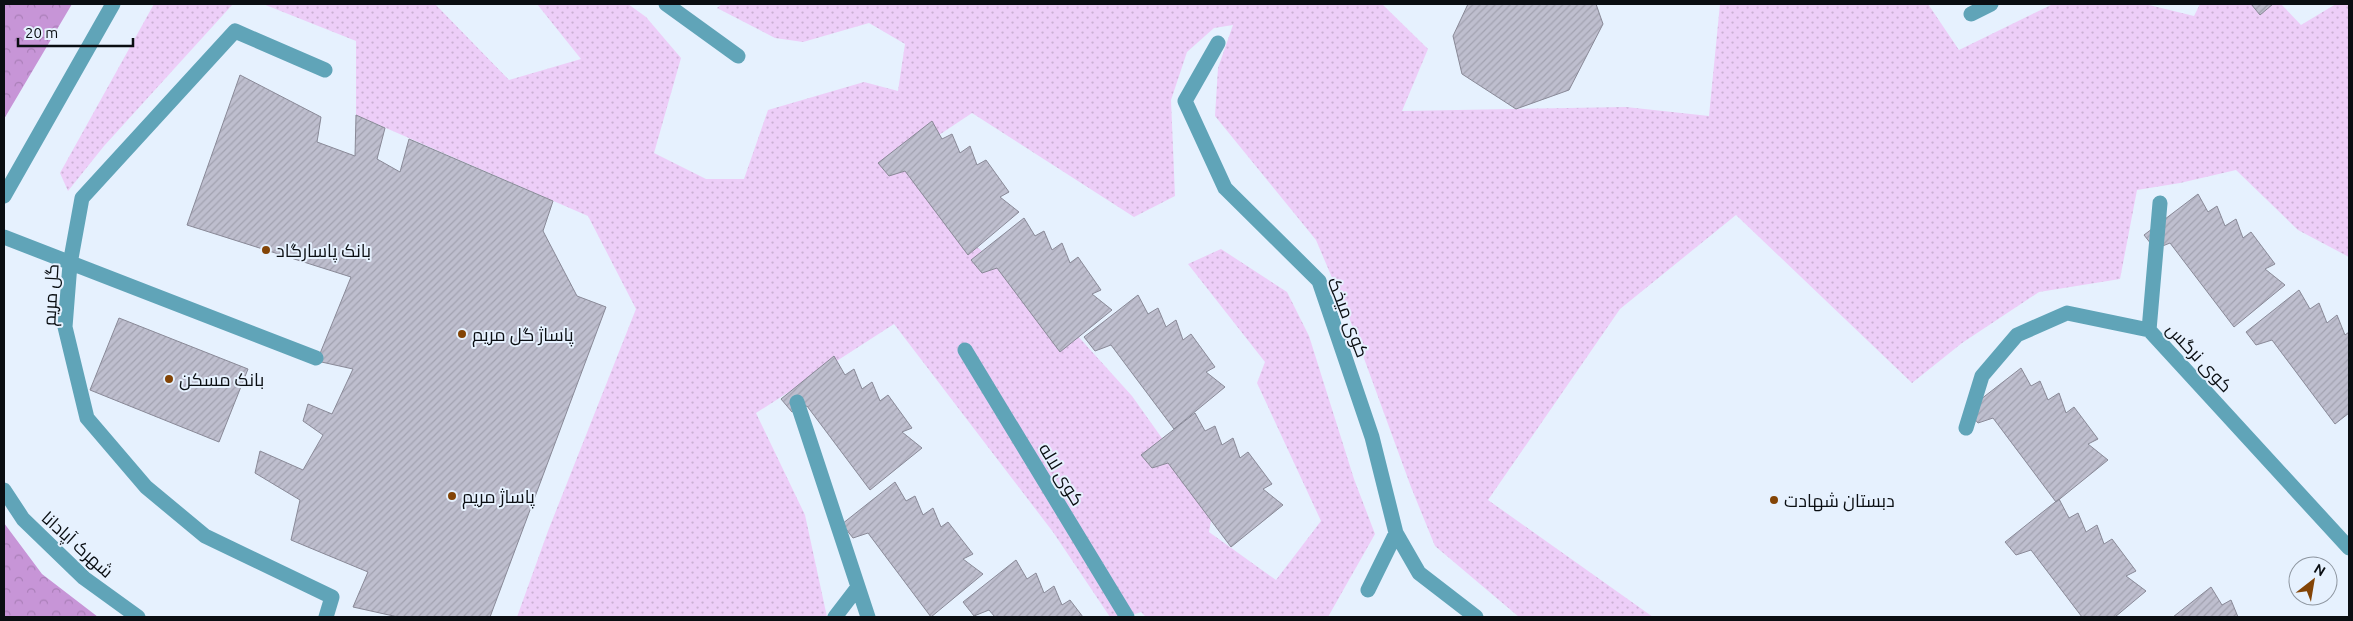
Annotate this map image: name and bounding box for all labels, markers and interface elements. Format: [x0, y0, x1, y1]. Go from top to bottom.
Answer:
scale bar [18, 15, 132, 47]
text: 20 m [25, 24, 58, 41]
place label: بانک پاسارگاد [276, 240, 371, 263]
marker: بانک پاسارگاد [260, 244, 272, 256]
street label: گل مریم [38, 263, 65, 327]
street label: کوی میخک [1323, 274, 1373, 361]
street label: کوی نرگس [2162, 318, 2237, 397]
place label: پاساژ گل مریم [472, 324, 574, 347]
marker: پاساژ گل مریم [456, 328, 468, 340]
place label: بانک مسکن [179, 369, 264, 391]
marker: بانک مسکن [163, 373, 175, 385]
street label: کوی لاله [1034, 439, 1088, 510]
place label: پاساژ مریم [462, 486, 535, 509]
marker: پاساژ مریم [446, 490, 458, 502]
place label: دبستان شهادت [1784, 490, 1895, 512]
marker: دبستان شهادت [1768, 494, 1780, 506]
street label: شهرک آپادانا [36, 507, 118, 583]
north arrow [2288, 556, 2338, 606]
text: N [2311, 560, 2328, 579]

